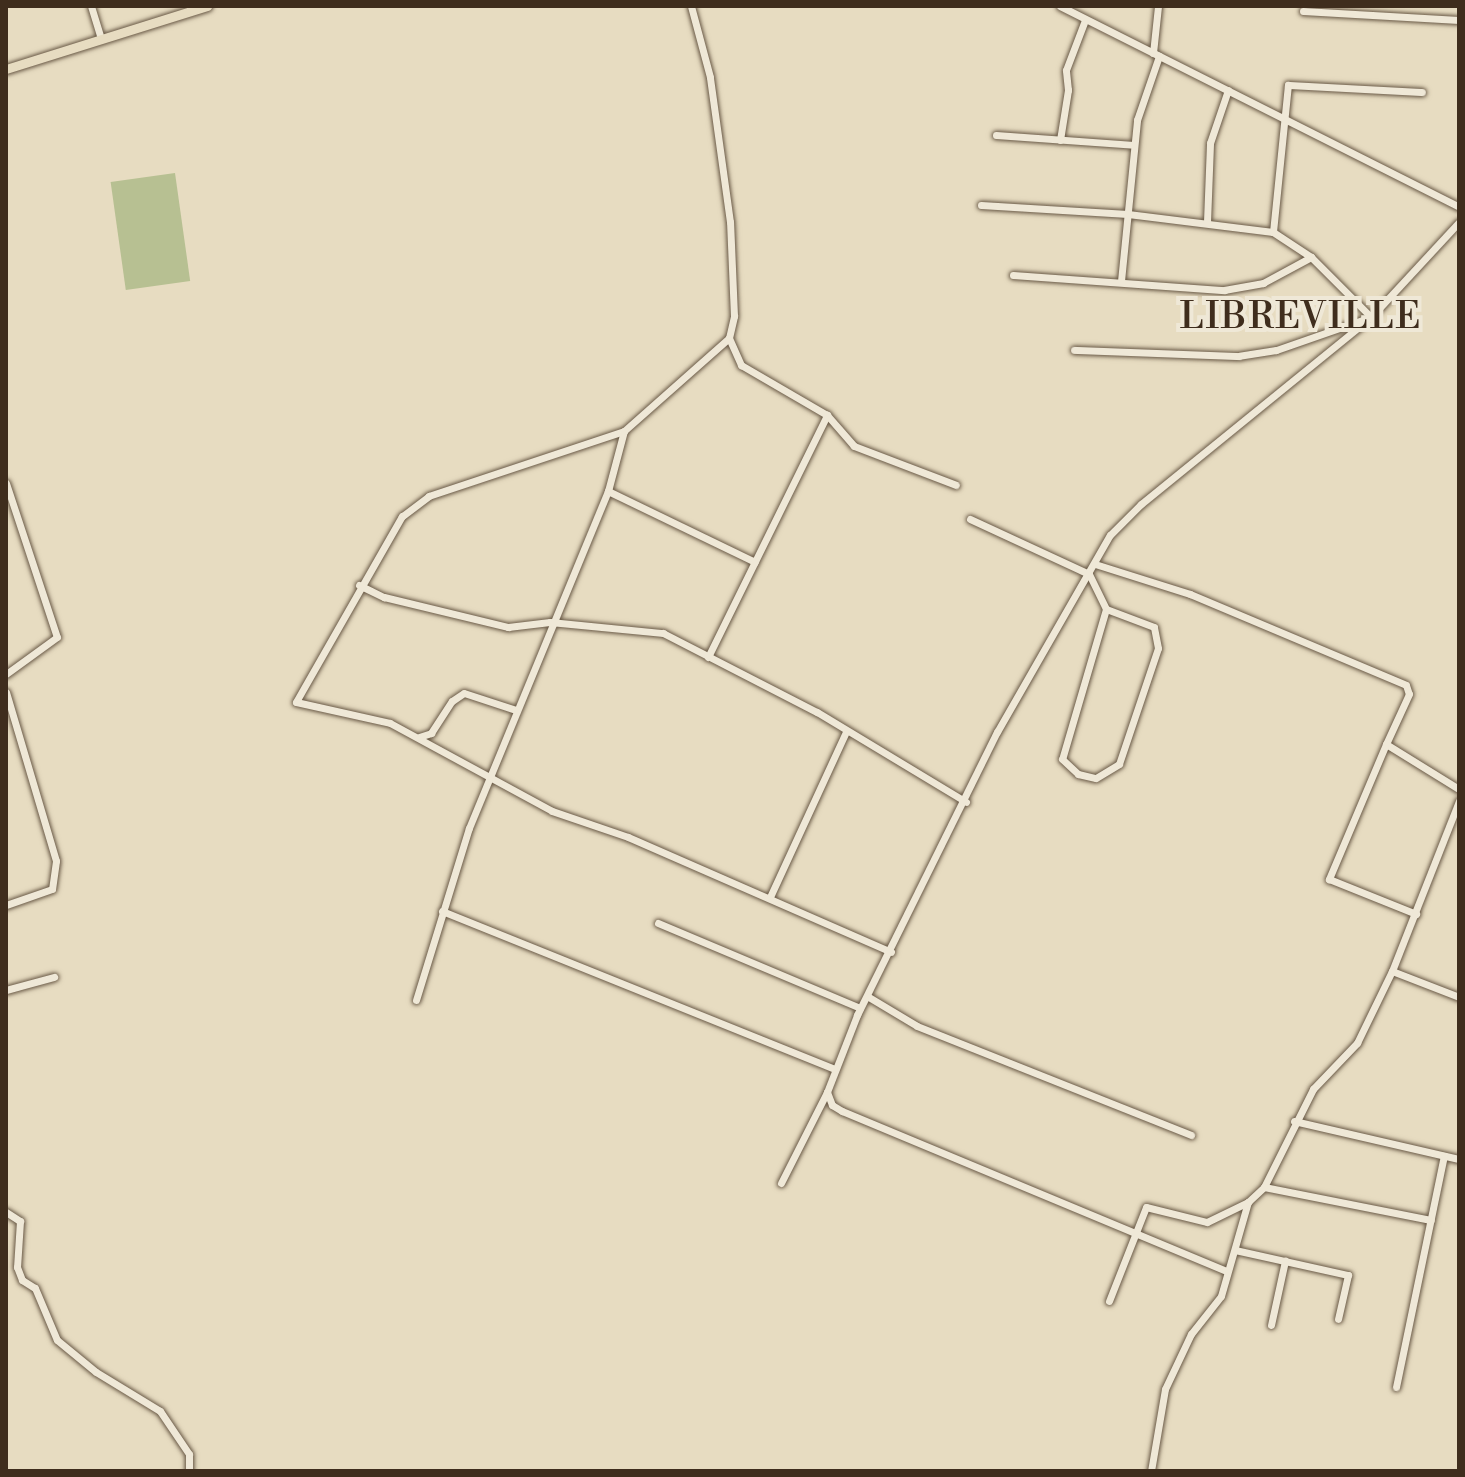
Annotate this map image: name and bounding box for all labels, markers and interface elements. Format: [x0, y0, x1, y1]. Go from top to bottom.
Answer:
district label: LIBREVILLE [1180, 296, 1422, 340]

